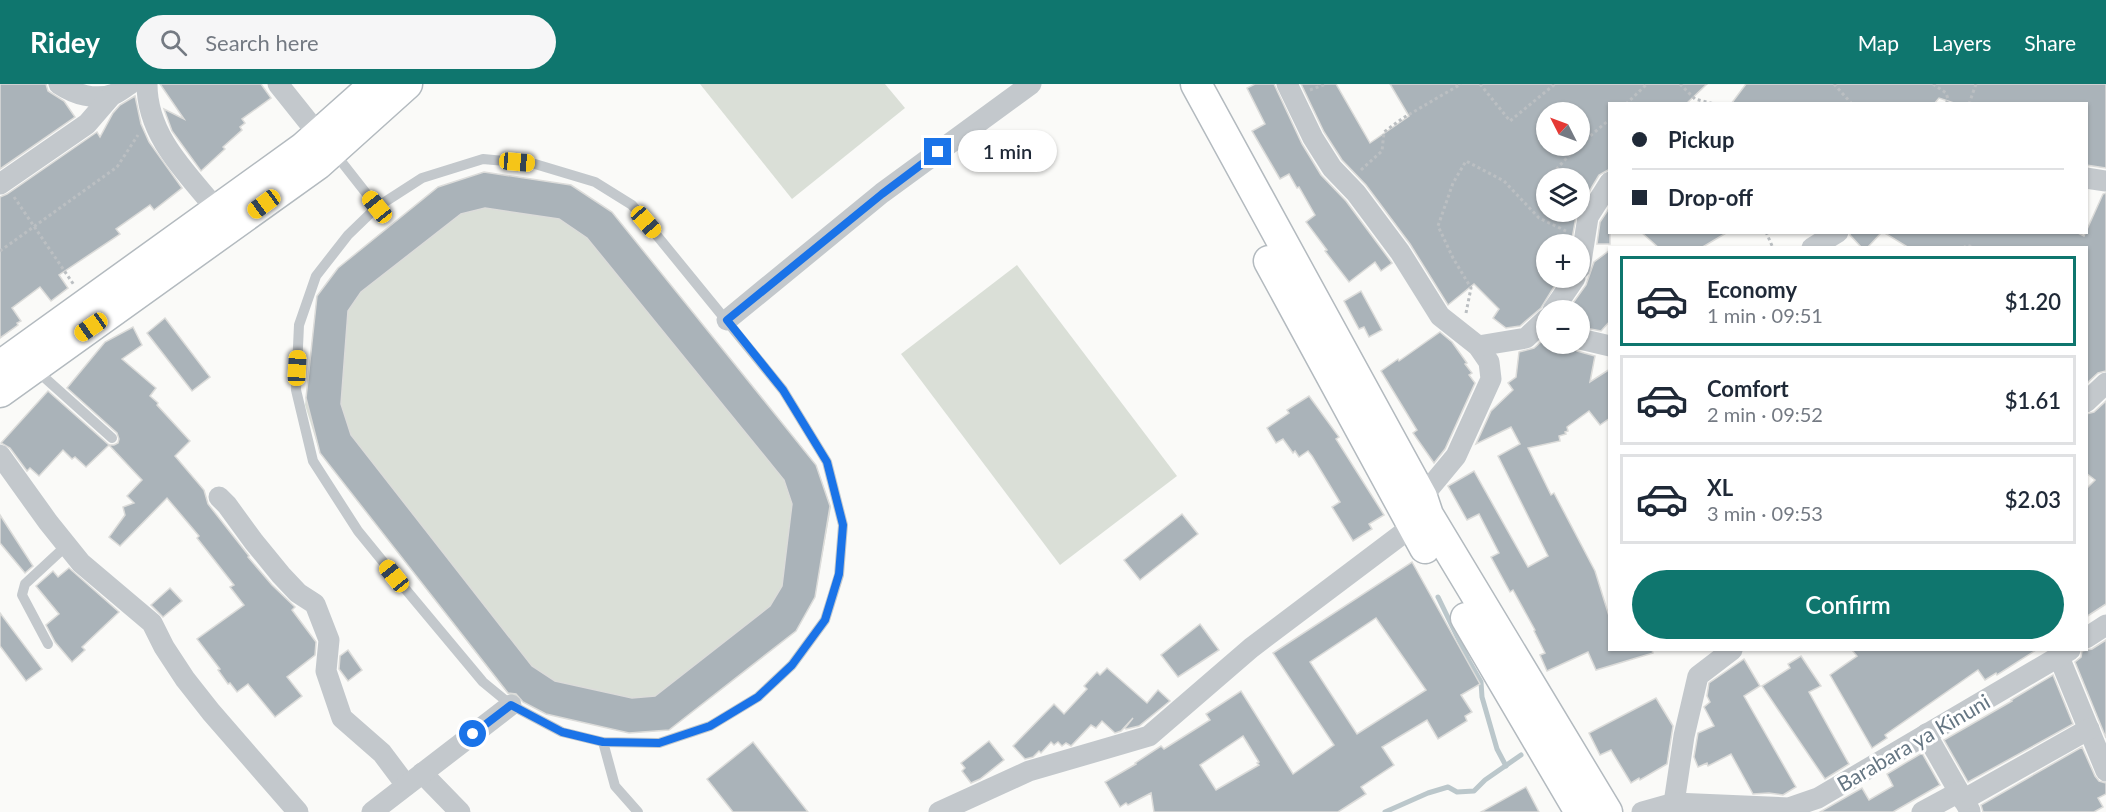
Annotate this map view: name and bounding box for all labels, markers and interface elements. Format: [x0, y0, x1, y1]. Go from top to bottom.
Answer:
search box [136, 15, 556, 69]
text: Ridey [30, 25, 100, 59]
icon: search [157, 26, 190, 59]
text: Search here [205, 29, 319, 56]
text: Map [1858, 30, 1899, 55]
text: Layers [1932, 30, 1991, 55]
text: Share [2024, 30, 2076, 55]
north arrow [1536, 102, 1590, 156]
map controls [1536, 102, 1590, 354]
text: Pickup [1668, 126, 1734, 153]
callout: 1 min [959, 131, 1058, 173]
route end [924, 138, 951, 165]
text: 1 min [983, 139, 1032, 163]
car [498, 151, 536, 173]
button: layers [1536, 168, 1590, 222]
text: Drop-off [1668, 184, 1753, 211]
car [244, 186, 284, 222]
car [359, 187, 395, 227]
car [627, 203, 665, 241]
button: + [1536, 234, 1590, 288]
icon: car [1635, 274, 1689, 328]
text: Economy [1707, 276, 1797, 303]
text: $1.20 [2005, 288, 2061, 315]
button: − [1536, 300, 1590, 354]
text: 1 min · 09:51 [1707, 303, 1823, 327]
car [71, 309, 111, 345]
car [287, 350, 307, 386]
icon: car [1635, 373, 1689, 427]
text: Comfort [1707, 375, 1789, 402]
text: $1.61 [2005, 387, 2061, 414]
text: 2 min · 09:52 [1707, 402, 1823, 426]
icon: car [1635, 472, 1689, 526]
text: XL [1707, 474, 1733, 501]
text: $2.03 [2005, 486, 2061, 513]
text: 3 min · 09:53 [1707, 501, 1823, 525]
car [376, 556, 412, 596]
button: Confirm [1632, 570, 2064, 639]
street label: Barabara ya Kinuni [1832, 688, 1994, 796]
route start [459, 720, 486, 747]

